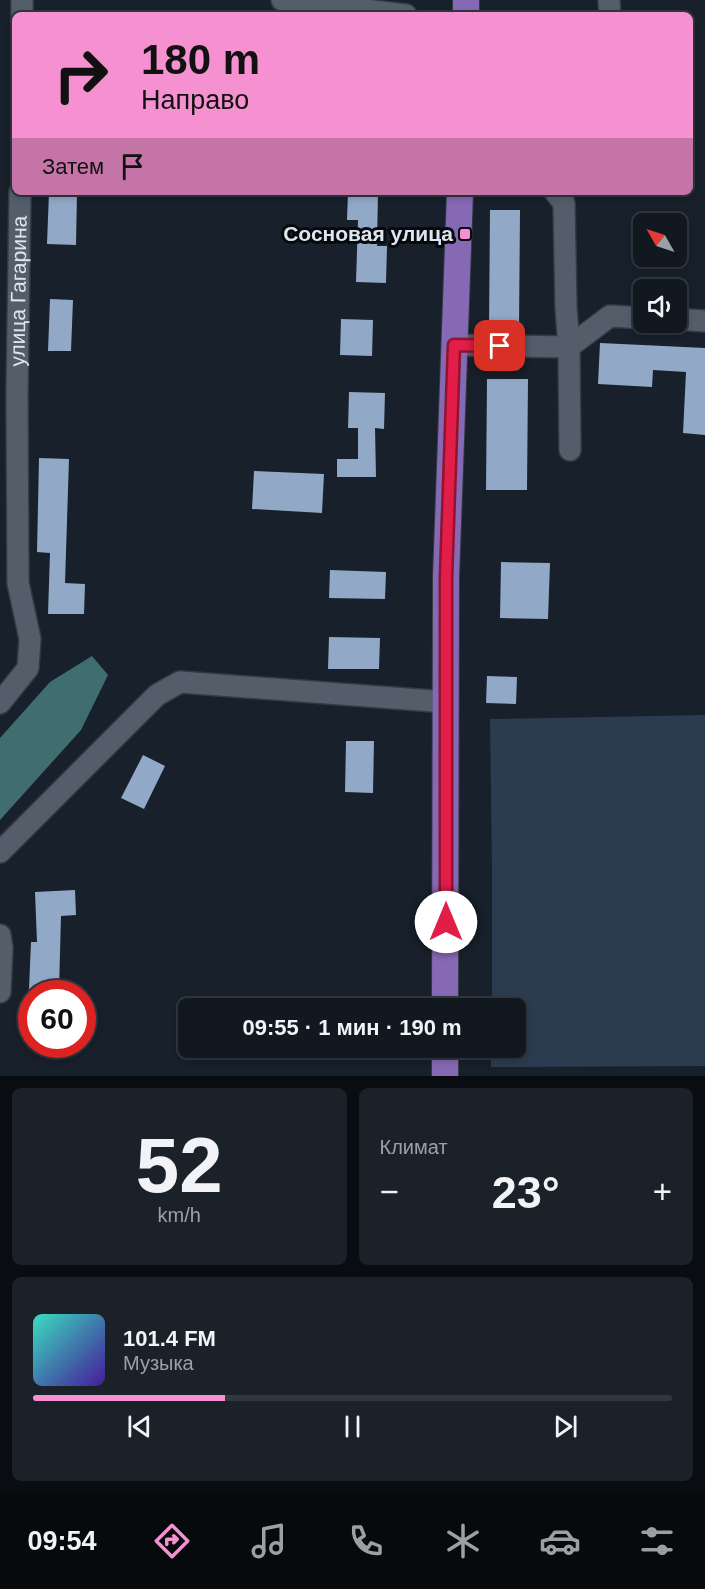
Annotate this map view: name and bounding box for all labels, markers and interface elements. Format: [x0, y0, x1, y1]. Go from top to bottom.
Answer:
icon: right [42, 36, 120, 114]
text: 180 m [141, 36, 260, 83]
text: Направо [141, 85, 249, 115]
icon: arrive [116, 150, 149, 183]
text: Затем [42, 154, 104, 179]
north arrow [633, 213, 687, 267]
map controls [633, 213, 687, 333]
street label: улица Гагарина [5, 215, 31, 367]
place label: Сосновая улица [283, 222, 453, 245]
marker: Сосновая улица [458, 227, 472, 241]
button: sound [633, 279, 687, 333]
pin [474, 320, 525, 371]
icon: arrive [483, 329, 516, 362]
position arrow [414, 890, 478, 954]
speed limit sign: 60 [18, 980, 96, 1058]
text: 09:55 · 1 мин · 190 m [242, 1015, 462, 1040]
text: 52 [136, 1121, 223, 1209]
text: Климат [380, 1136, 448, 1158]
text: 23° [492, 1167, 560, 1218]
text: − [380, 1173, 399, 1210]
text: + [653, 1173, 672, 1210]
text: km/h [158, 1204, 201, 1226]
text: 101.4 FM [123, 1326, 216, 1351]
text: Музыка [123, 1352, 194, 1374]
icon: previous [123, 1410, 156, 1443]
icon: pause [336, 1410, 369, 1443]
icon: next [549, 1410, 582, 1443]
icon: directions [151, 1520, 193, 1562]
icon: music [248, 1520, 290, 1562]
icon: phone [345, 1520, 387, 1562]
icon: climate [442, 1520, 484, 1562]
icon: car [539, 1520, 581, 1562]
icon: filters [636, 1520, 678, 1562]
text: 09:54 [27, 1526, 96, 1556]

